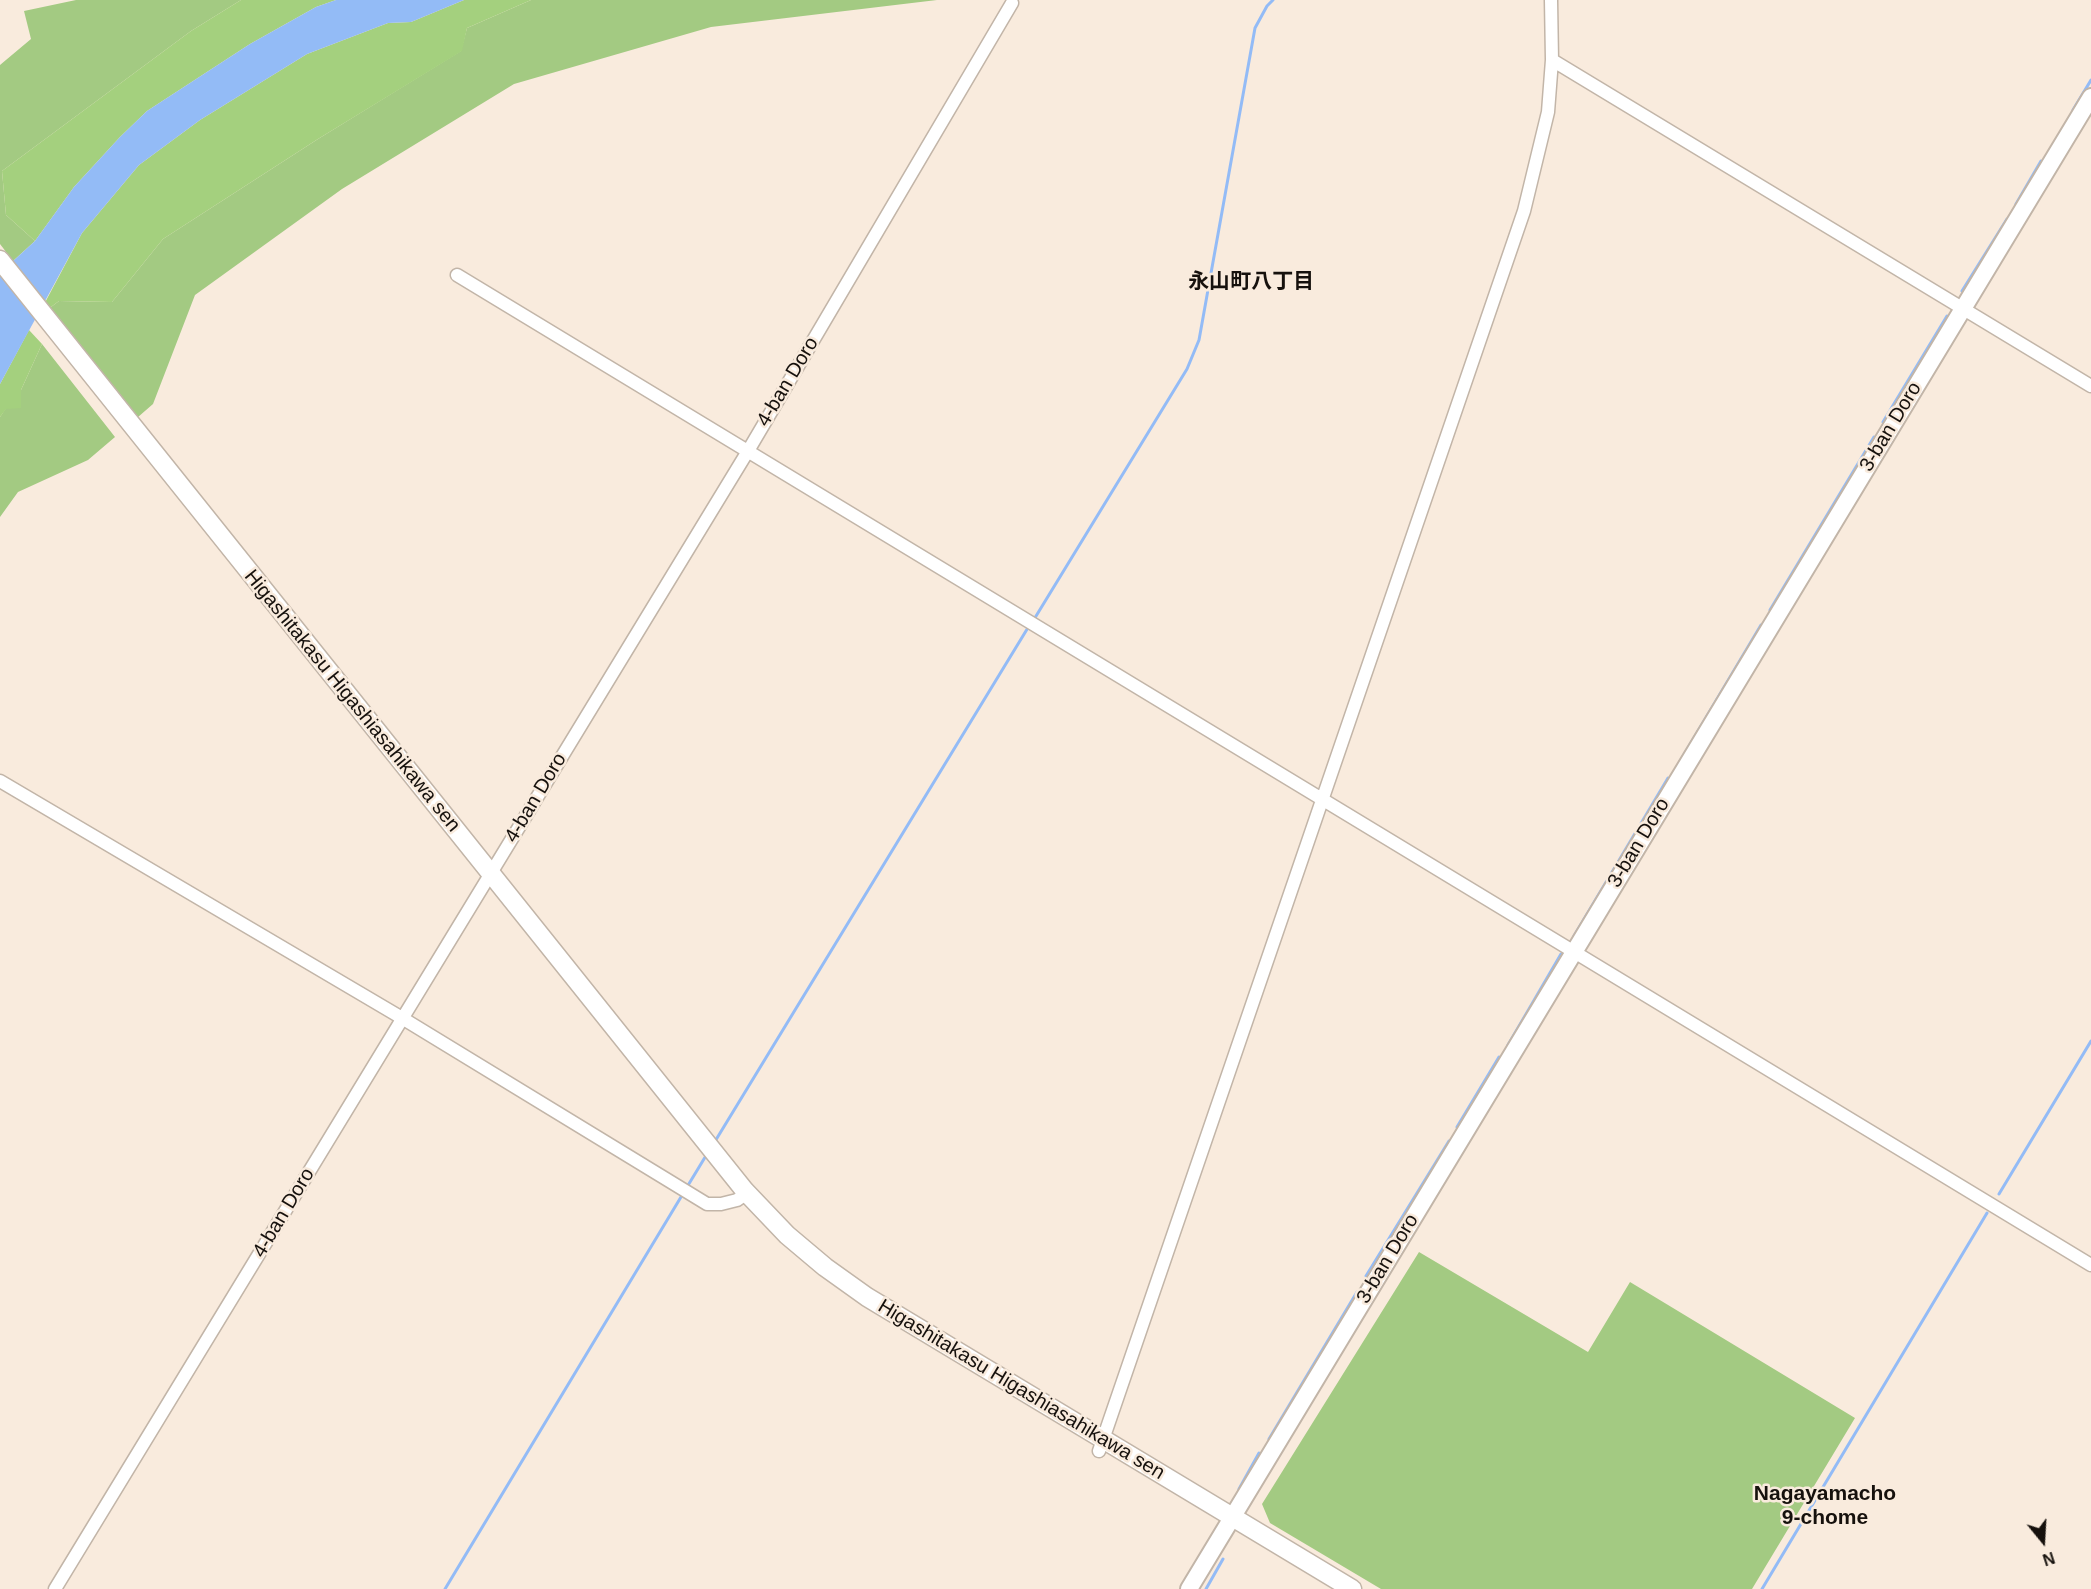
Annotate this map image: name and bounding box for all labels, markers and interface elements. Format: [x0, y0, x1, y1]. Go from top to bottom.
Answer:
district label: 永山町八丁目 [1188, 269, 1314, 295]
street label: 4-ban Doro [752, 333, 824, 431]
street label: 3-ban Doro [1855, 378, 1927, 476]
street label: Higashitakasu Higashiasahikawa sen [239, 565, 465, 837]
street label: 4-ban Doro [500, 749, 572, 847]
street label: 3-ban Doro [1603, 794, 1675, 892]
street label: 4-ban Doro [248, 1164, 320, 1262]
street label: 3-ban Doro [1352, 1210, 1424, 1308]
street label: Higashitakasu Higashiasahikawa sen [873, 1295, 1169, 1485]
district label: Nagayamacho 9-chome [1754, 1481, 1896, 1531]
north arrow [2013, 1511, 2073, 1571]
text: N [2041, 1549, 2057, 1568]

